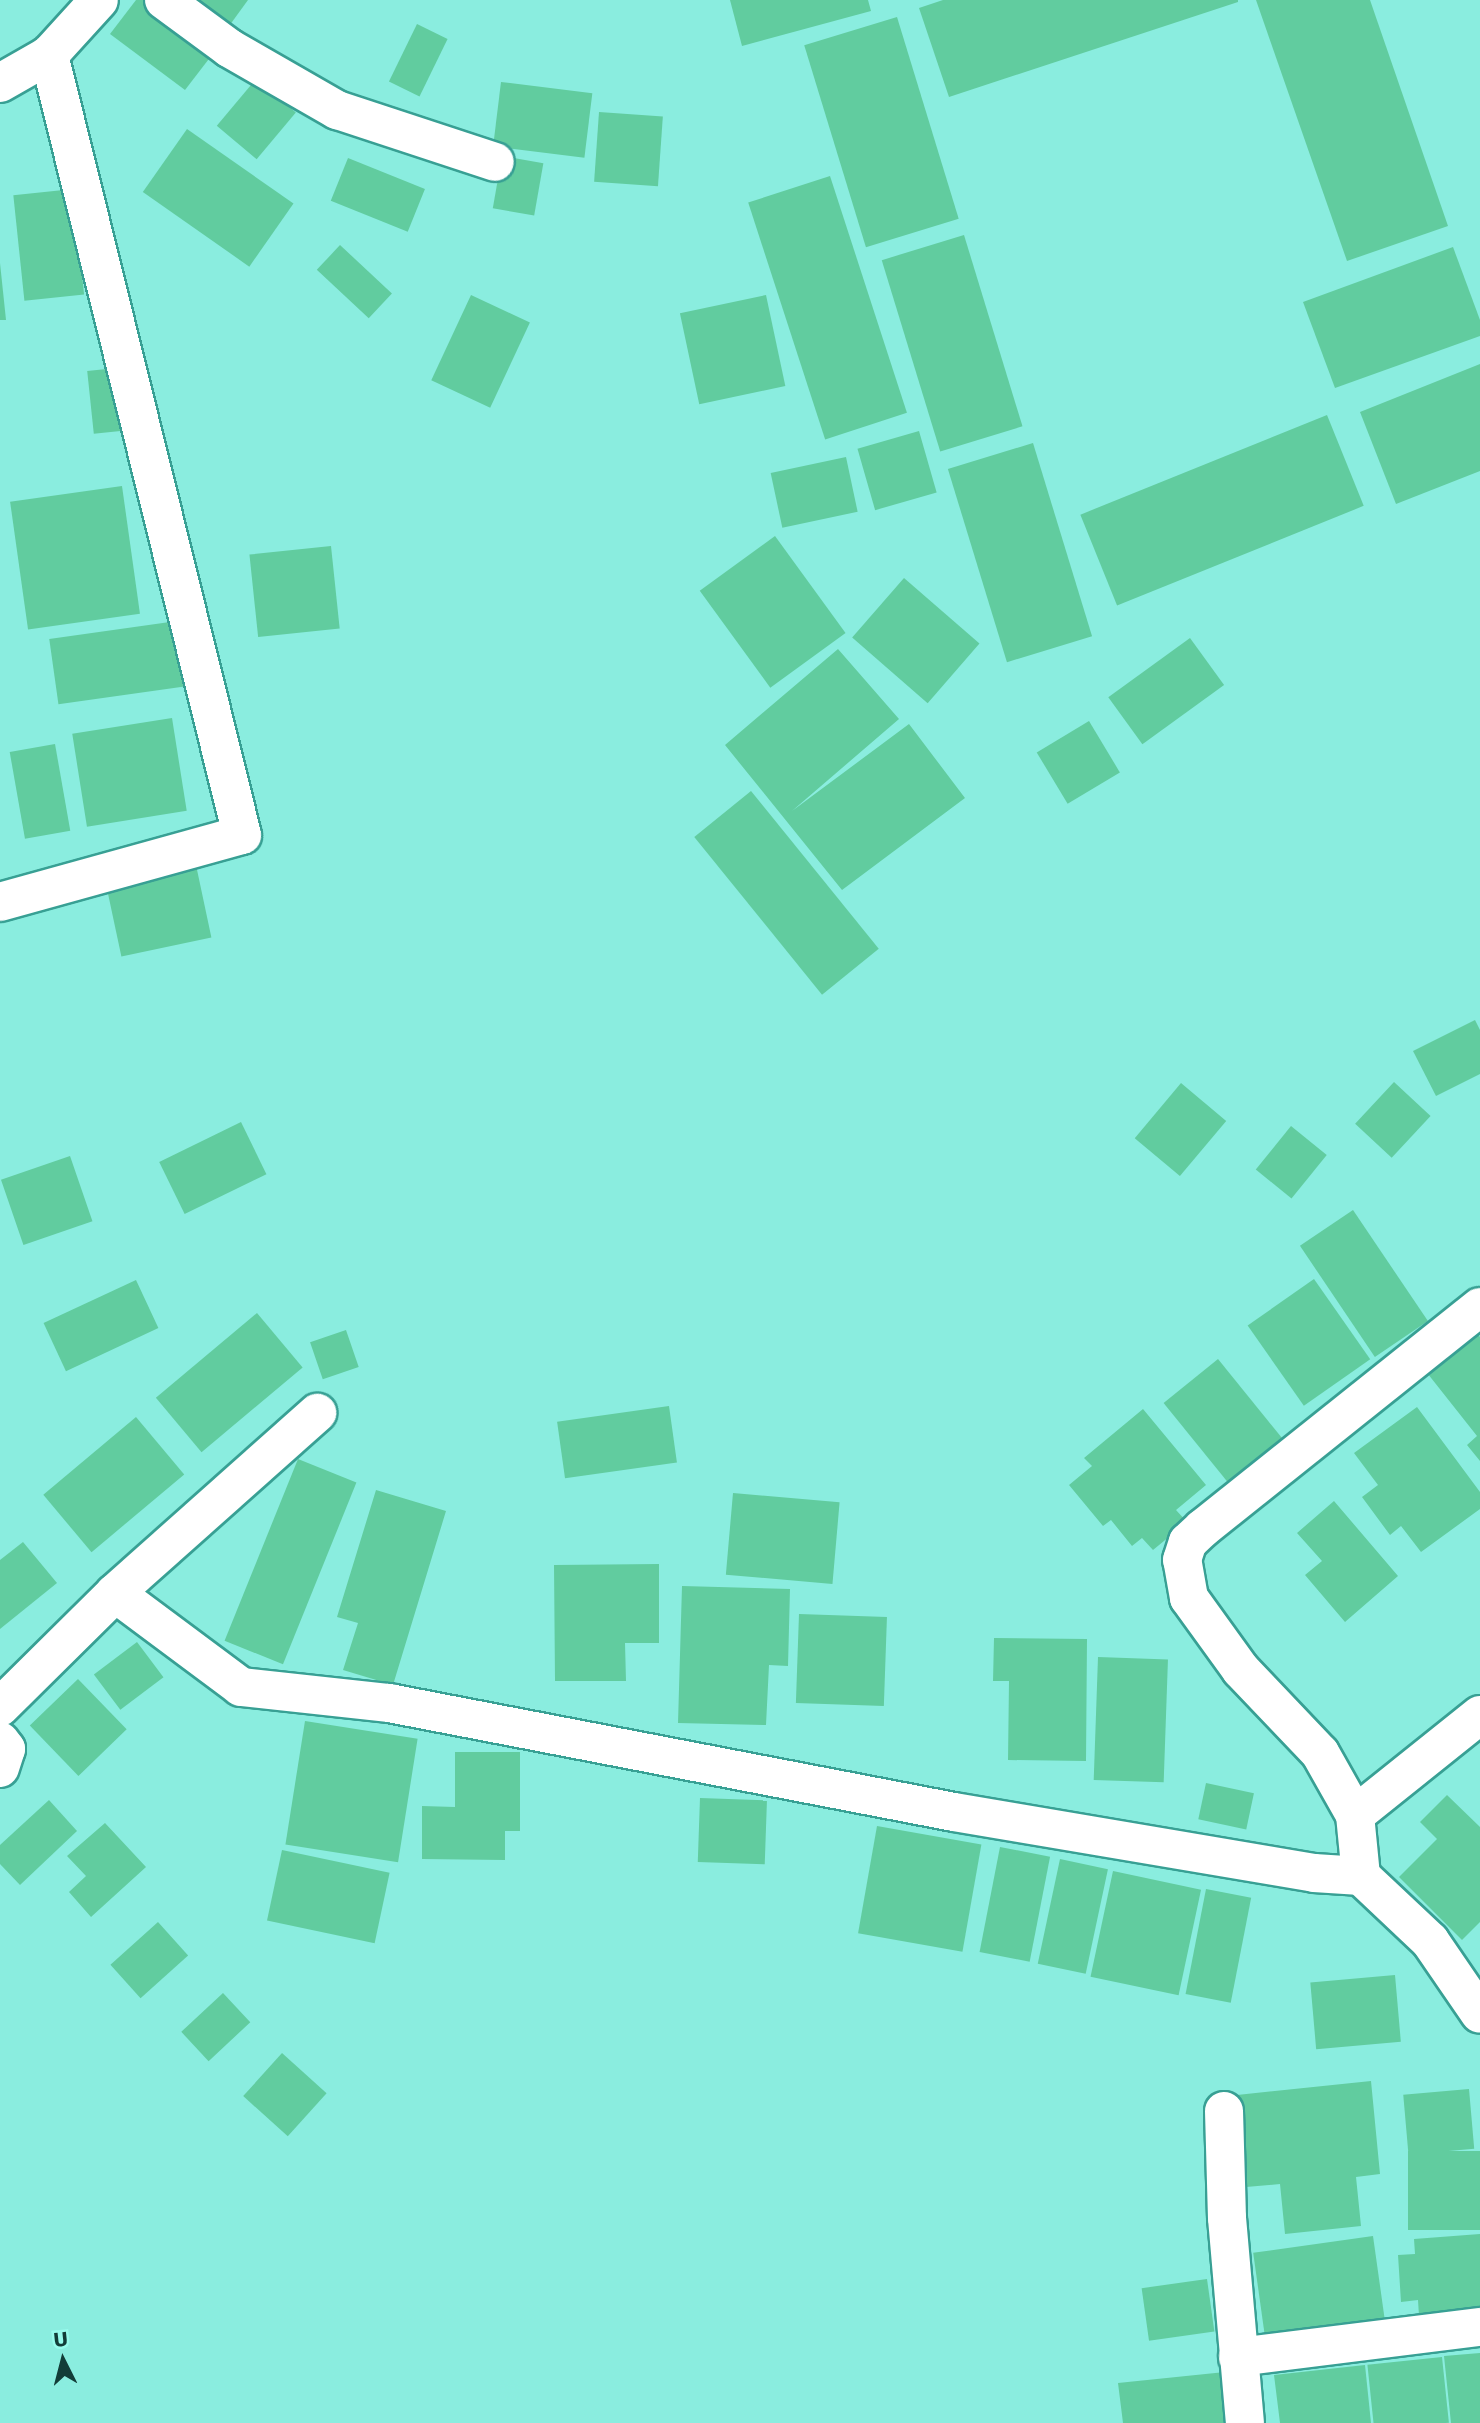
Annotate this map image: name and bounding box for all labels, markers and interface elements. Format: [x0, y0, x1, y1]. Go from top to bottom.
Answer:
north arrow [28, 2325, 98, 2395]
text: U [52, 2327, 70, 2351]

